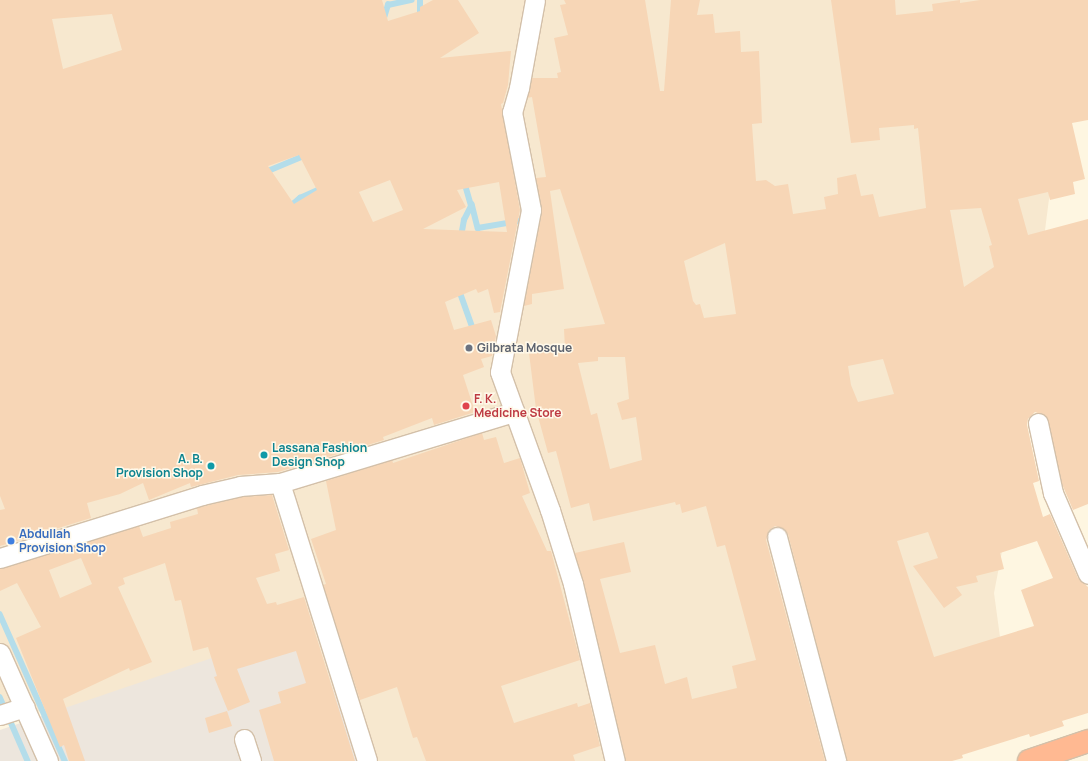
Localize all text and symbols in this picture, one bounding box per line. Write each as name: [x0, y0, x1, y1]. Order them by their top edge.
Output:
place label: Gilbrata Mosque: [477, 341, 572, 355]
marker: Gilbrata Mosque: [464, 343, 474, 353]
place label: F. K. Medicine Store: [474, 392, 561, 420]
marker: F. K. Medicine Store: [461, 401, 471, 411]
place label: Lassana Fashion Design Shop: [272, 441, 367, 469]
marker: Lassana Fashion Design Shop: [259, 450, 269, 460]
place label: A. B. Provision Shop: [116, 452, 203, 480]
marker: A. B. Provision Shop: [206, 461, 216, 471]
place label: Abdullah Provision Shop: [19, 527, 106, 555]
marker: Abdullah Provision Shop: [6, 536, 16, 546]

